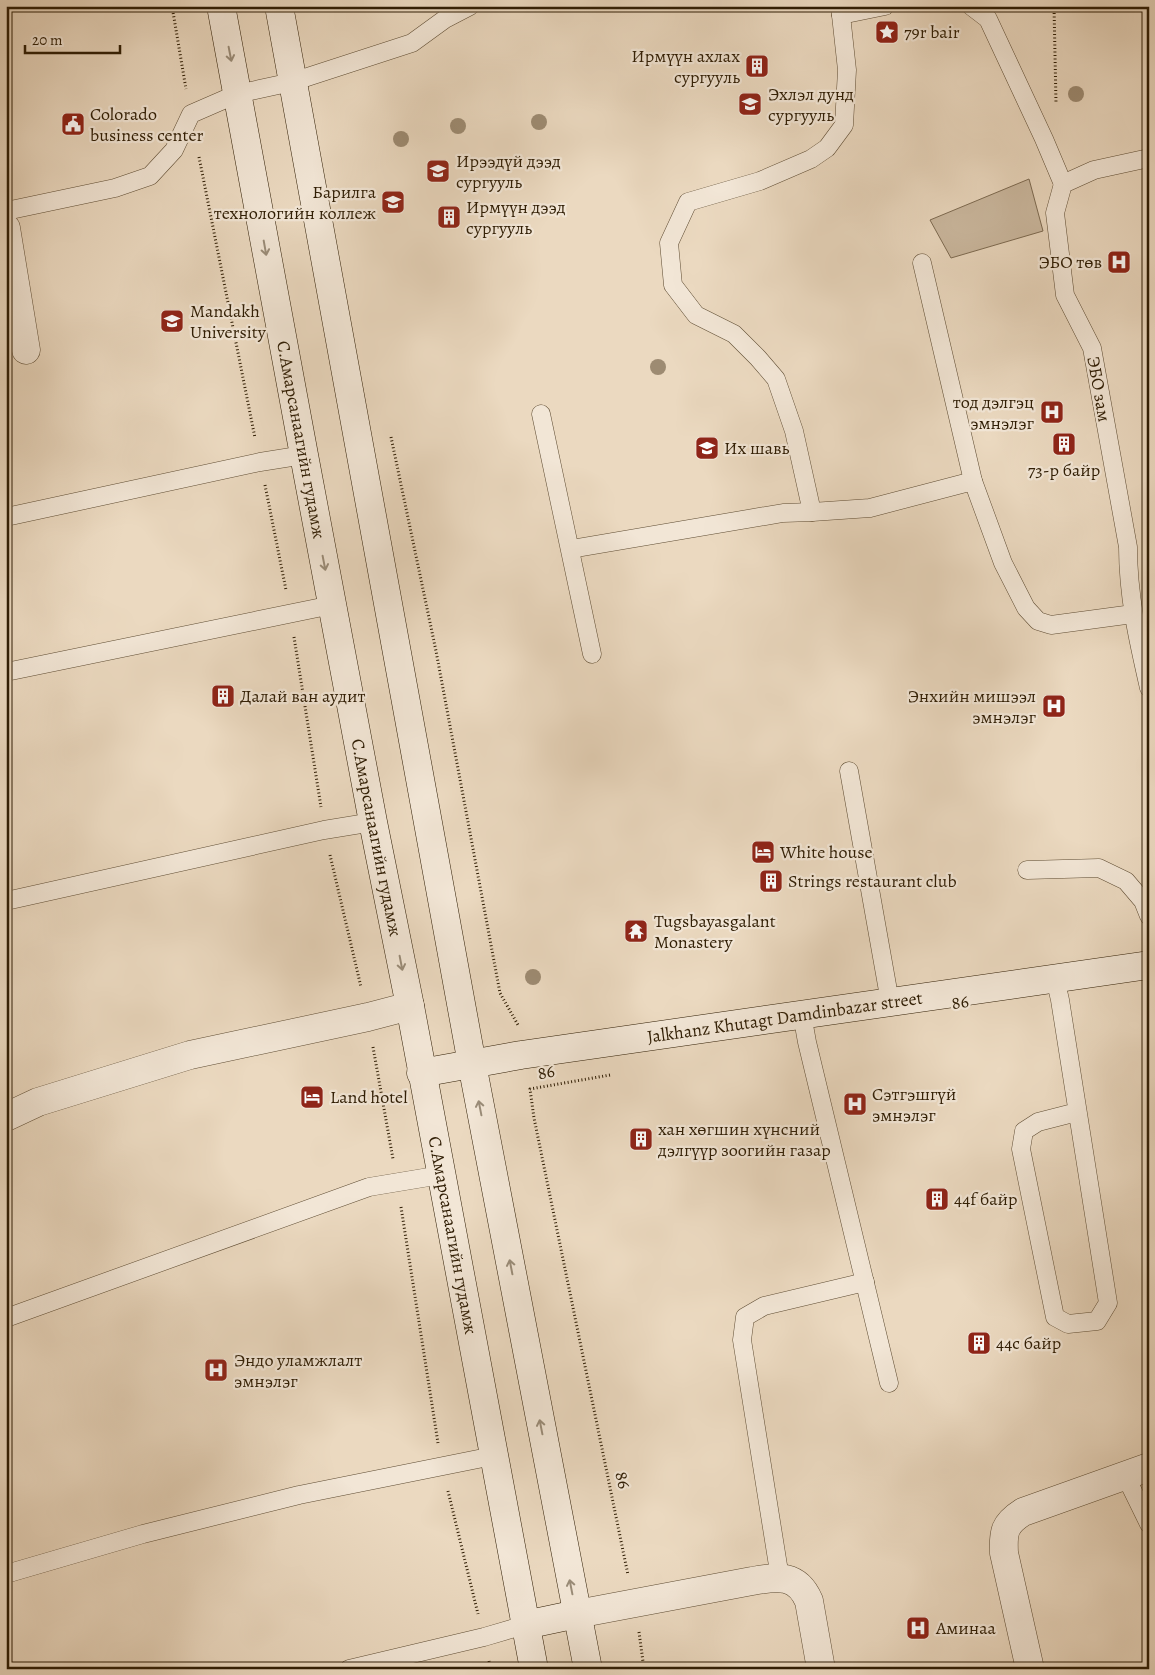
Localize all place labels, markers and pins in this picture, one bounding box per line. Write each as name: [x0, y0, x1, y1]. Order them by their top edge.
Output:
place icon: 79r bair: [874, 19, 900, 45]
place label: 79r bair: [904, 20, 960, 44]
place label: Ирмүүн ахлах сургууль: [631, 44, 740, 89]
building icon: Ирмүүн ахлах сургууль: [744, 53, 770, 79]
place label: Эхлэл дунд сургууль: [768, 82, 854, 127]
school or university icon: Эхлэл дунд сургууль: [737, 91, 763, 117]
place label: Colorado business center: [90, 102, 203, 147]
public building icon: Colorado business center: [60, 111, 86, 137]
place label: Ирээдүй дээд сургууль: [456, 149, 561, 194]
school or university icon: Ирээдүй дээд сургууль: [425, 158, 451, 184]
place label: Барилга технологийн коллеж: [214, 180, 377, 225]
school or university icon: Барилга технологийн коллеж: [380, 189, 406, 215]
place label: Ирмүүн дээд сургууль: [466, 195, 566, 240]
building icon: Ирмүүн дээд сургууль: [436, 204, 462, 230]
hospital icon: ЭБО төв: [1106, 249, 1132, 275]
place label: ЭБО төв: [1038, 250, 1102, 274]
place label: Mandakh University: [190, 299, 267, 344]
school or university icon: Mandakh University: [159, 308, 185, 334]
place label: тод дэлгэц эмнэлэг: [953, 390, 1034, 435]
hospital icon: тод дэлгэц эмнэлэг: [1039, 399, 1065, 425]
building icon: 73-р байр: [1051, 431, 1077, 457]
school or university icon: Их шавь: [694, 435, 720, 461]
place label: Их шавь: [724, 436, 790, 460]
place label: 73-р байр: [1028, 458, 1100, 482]
building icon: Далай ван аудит: [210, 683, 236, 709]
place label: Далай ван аудит: [240, 684, 366, 708]
place label: Энхийн мишээл эмнэлэг: [908, 684, 1036, 729]
hospital icon: Энхийн мишээл эмнэлэг: [1041, 693, 1067, 719]
hotel icon: White house: [750, 839, 776, 865]
place label: White house: [779, 840, 872, 864]
building icon: Strings restaurant club: [758, 868, 784, 894]
place label: Strings restaurant club: [788, 869, 957, 893]
place label: Tugsbayasgalant Monastery: [654, 909, 776, 954]
temple icon: Tugsbayasgalant Monastery: [623, 918, 649, 944]
place label: Сэтгэшгүй эмнэлэг: [872, 1082, 956, 1127]
hotel icon: Land hotel: [299, 1084, 325, 1110]
place label: Land hotel: [330, 1085, 408, 1109]
hospital icon: Сэтгэшгүй эмнэлэг: [842, 1091, 868, 1117]
place label: хан хөгшин хүнсний дэлгүүр зоогийн газар: [657, 1117, 831, 1162]
building icon: хан хөгшин хүнсний дэлгүүр зоогийн газар: [628, 1126, 654, 1152]
building icon: 44f байр: [924, 1186, 950, 1212]
place label: 44f байр: [954, 1187, 1018, 1211]
building icon: 44c байр: [966, 1330, 992, 1356]
place label: 44c байр: [996, 1331, 1061, 1355]
place label: Эндо уламжлалт эмнэлэг: [234, 1348, 362, 1393]
hospital icon: Эндо уламжлалт эмнэлэг: [203, 1357, 229, 1383]
hospital icon: Аминаа: [905, 1615, 931, 1641]
place label: Аминаа: [935, 1616, 997, 1640]

